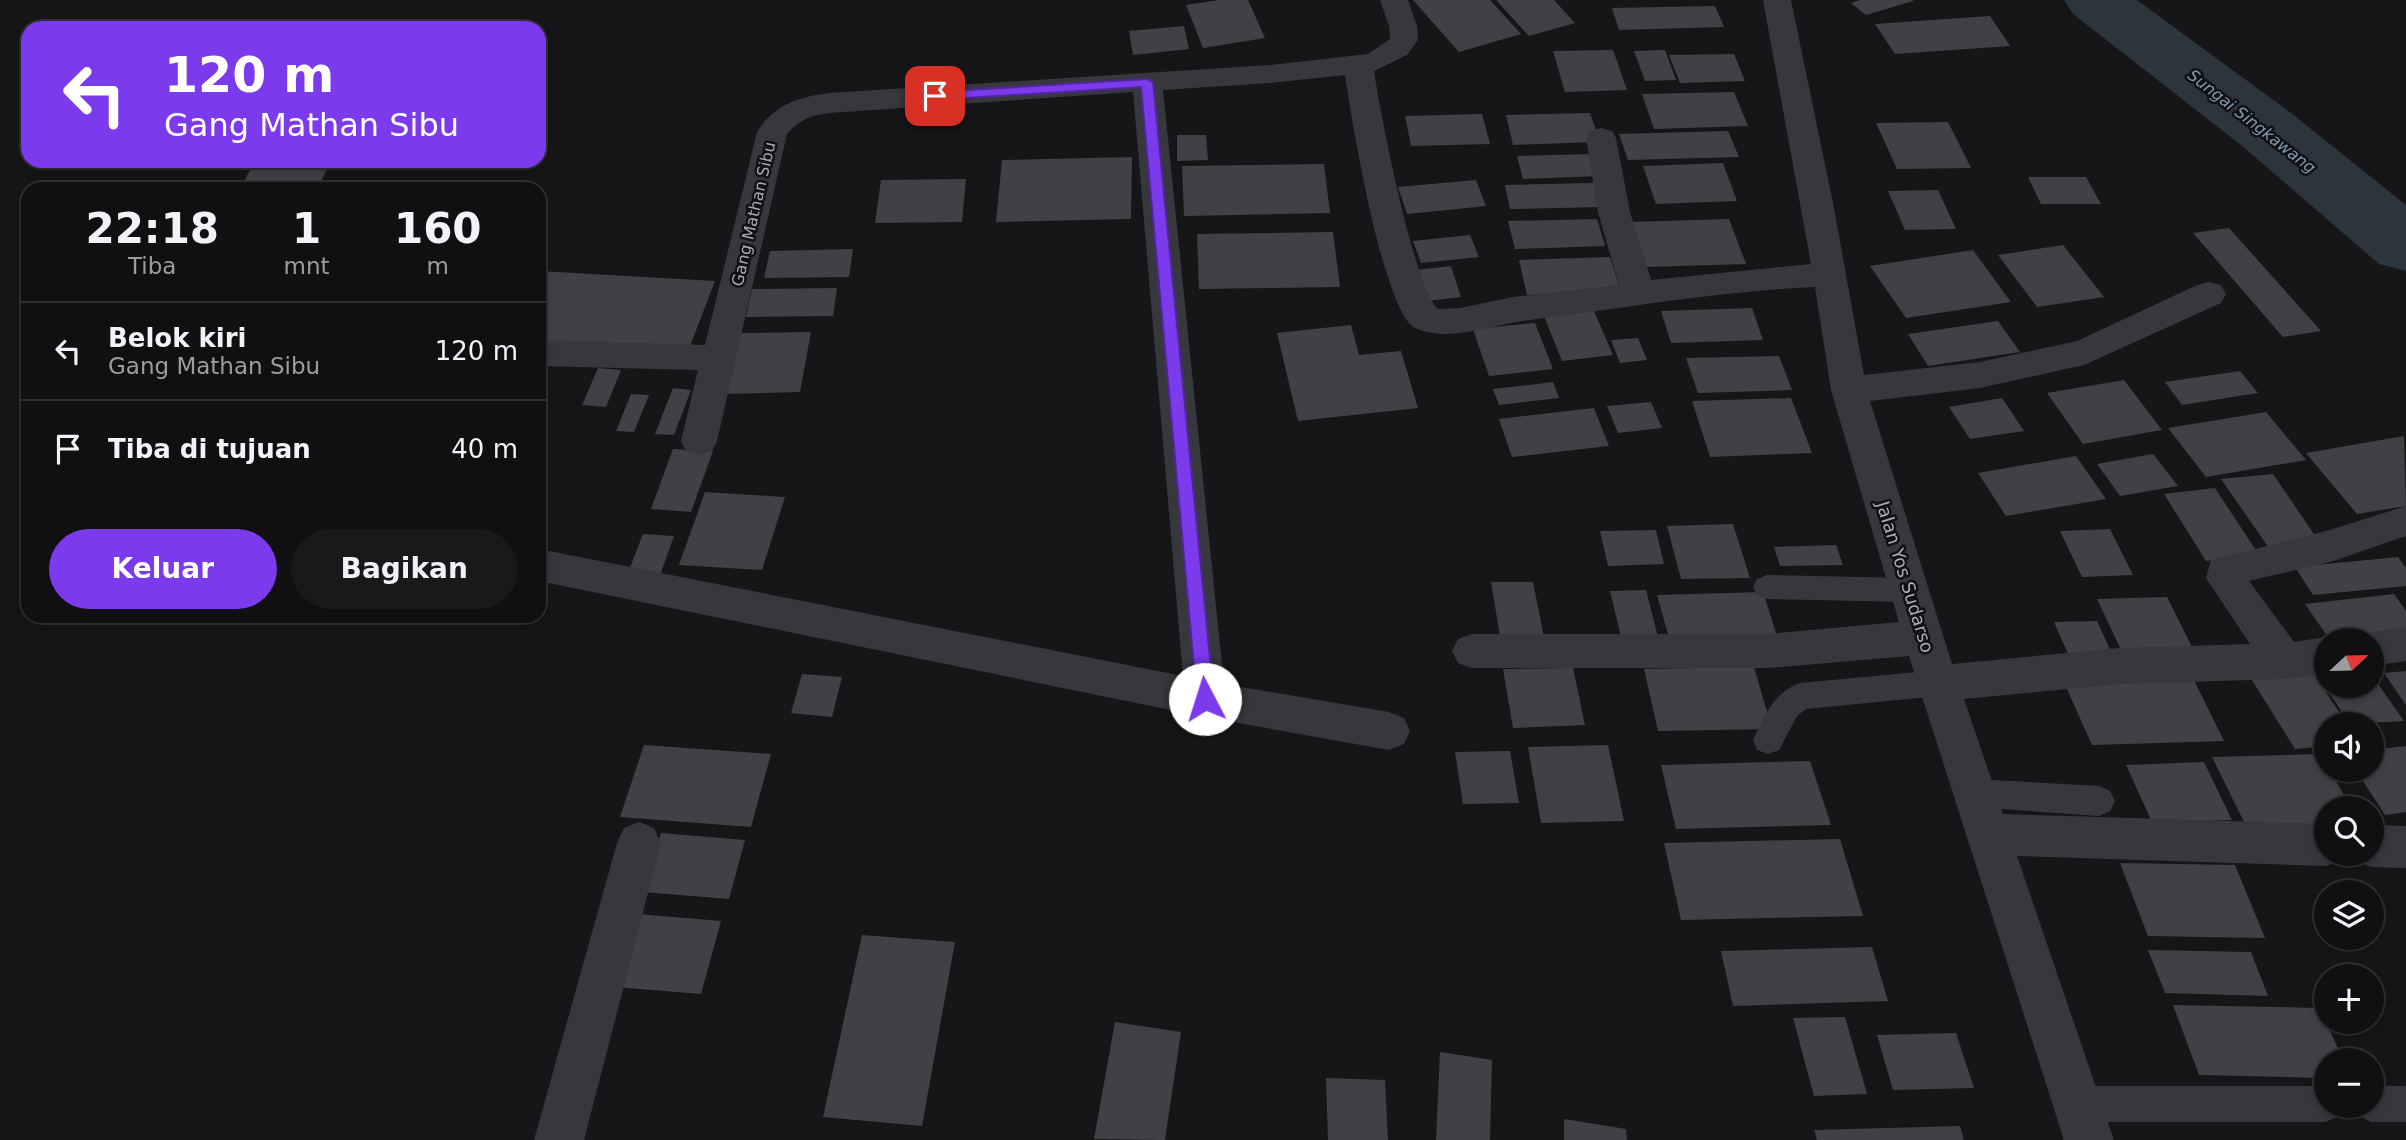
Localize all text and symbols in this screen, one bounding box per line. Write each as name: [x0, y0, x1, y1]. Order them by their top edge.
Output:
text: 120 m: [164, 47, 334, 104]
icon: left: [49, 49, 140, 140]
pin: [905, 66, 965, 126]
water label: Sungai Singkawang: [2184, 66, 2319, 177]
icon: arrive: [916, 77, 954, 115]
text: Gang Mathan Sibu: [164, 106, 459, 144]
street label: Gang Mathan Sibu: [728, 140, 779, 288]
text: 22:18: [85, 204, 219, 253]
text: 1: [292, 204, 321, 253]
text: 160: [394, 204, 482, 253]
text: Tiba: [128, 253, 176, 279]
text: mnt: [284, 253, 330, 279]
text: m: [427, 253, 449, 279]
text: Belok kiri: [108, 323, 247, 353]
icon: left: [49, 332, 87, 370]
text: 120 m: [435, 336, 518, 366]
text: Gang Mathan Sibu: [108, 353, 320, 379]
icon: arrive: [49, 430, 87, 468]
text: Tiba di tujuan: [108, 434, 311, 464]
text: 40 m: [451, 434, 518, 464]
street label: Jalan Yos Sudarso: [1872, 498, 1939, 655]
button: Keluar: [49, 529, 277, 609]
button: Bagikan: [291, 529, 518, 609]
north arrow: [2314, 628, 2384, 698]
map controls: [2314, 628, 2384, 1118]
position arrow: [1168, 662, 1242, 736]
button: sound: [2314, 712, 2384, 782]
button: search: [2314, 796, 2384, 866]
button: layers: [2314, 880, 2384, 950]
button: +: [2314, 964, 2384, 1034]
button: −: [2314, 1048, 2384, 1118]

